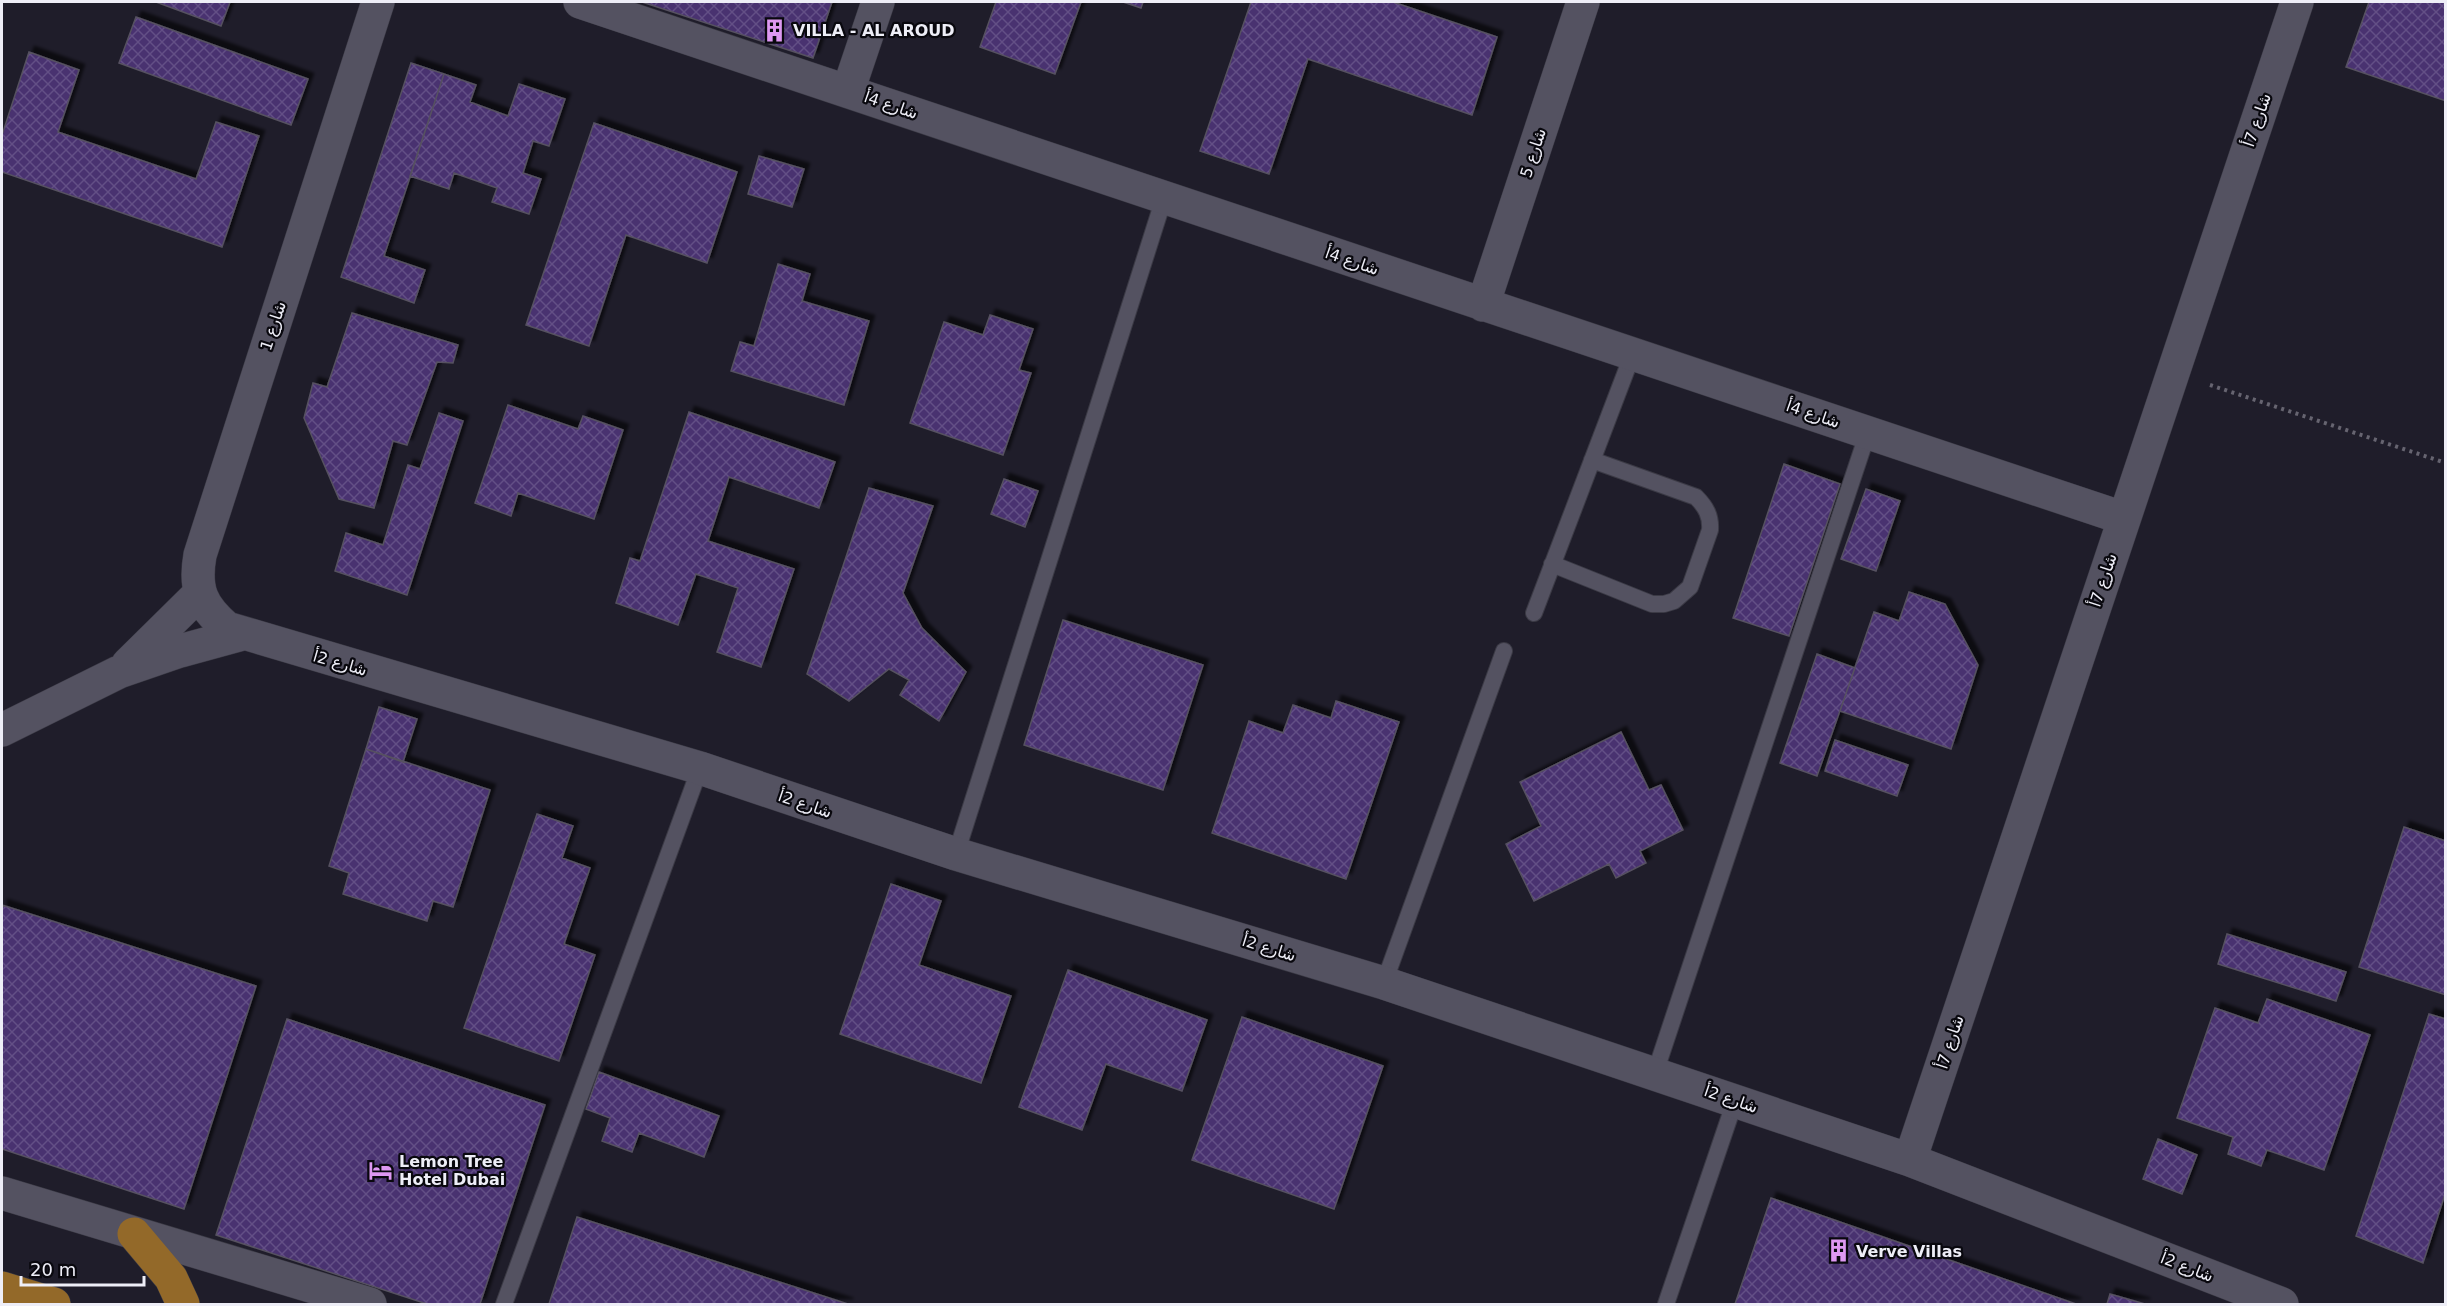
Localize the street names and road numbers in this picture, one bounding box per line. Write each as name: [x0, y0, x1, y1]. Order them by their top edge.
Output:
street label: شارع 4أ: [861, 86, 921, 124]
street label: شارع 7أ: [2238, 90, 2276, 150]
street label: شارع 5: [1516, 126, 1551, 180]
street label: شارع 4أ: [1322, 242, 1382, 280]
street label: شارع 1: [256, 299, 291, 353]
street label: شارع 4أ: [1783, 395, 1843, 433]
street label: شارع 7أ: [2084, 550, 2122, 610]
street label: شارع 2أ: [311, 645, 369, 681]
street label: شارع 2أ: [775, 785, 835, 823]
street label: شارع 2أ: [1239, 930, 1299, 966]
street label: شارع 7أ: [1931, 1012, 1969, 1072]
street label: شارع 2أ: [1701, 1080, 1761, 1118]
street label: شارع 2أ: [2157, 1247, 2217, 1287]

